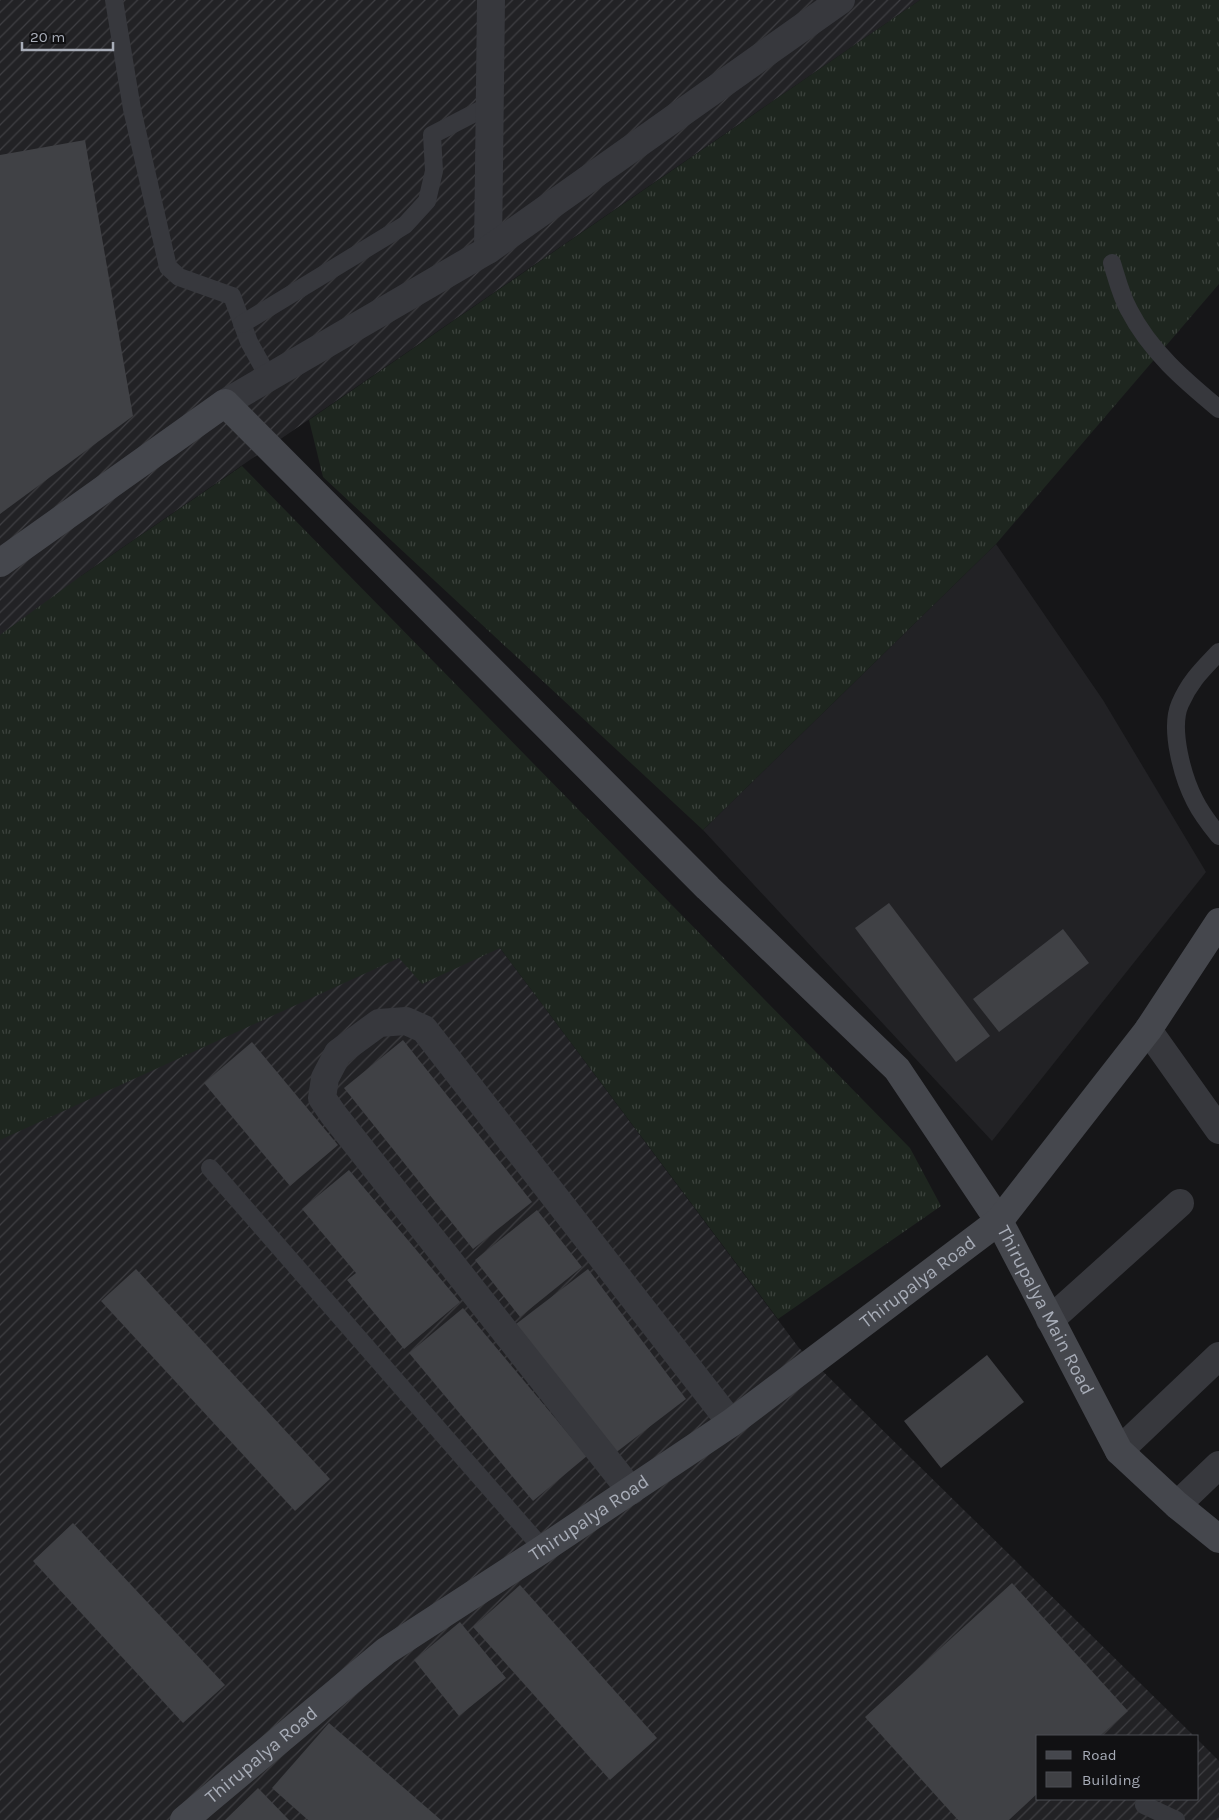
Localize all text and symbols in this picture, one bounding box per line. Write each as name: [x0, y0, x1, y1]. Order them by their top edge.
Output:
scale bar: [22, 20, 114, 52]
text: 20 m: [30, 28, 65, 46]
street label: Thirupalya Main Road: [992, 1222, 1099, 1399]
street label: Thirupalya Road: [856, 1231, 980, 1333]
street label: Thirupalya Road: [525, 1470, 653, 1566]
street label: Thirupalya Road: [201, 1702, 322, 1808]
legend: [1036, 1735, 1199, 1800]
text: Road: [1082, 1746, 1117, 1764]
text: Building: [1082, 1771, 1140, 1789]

